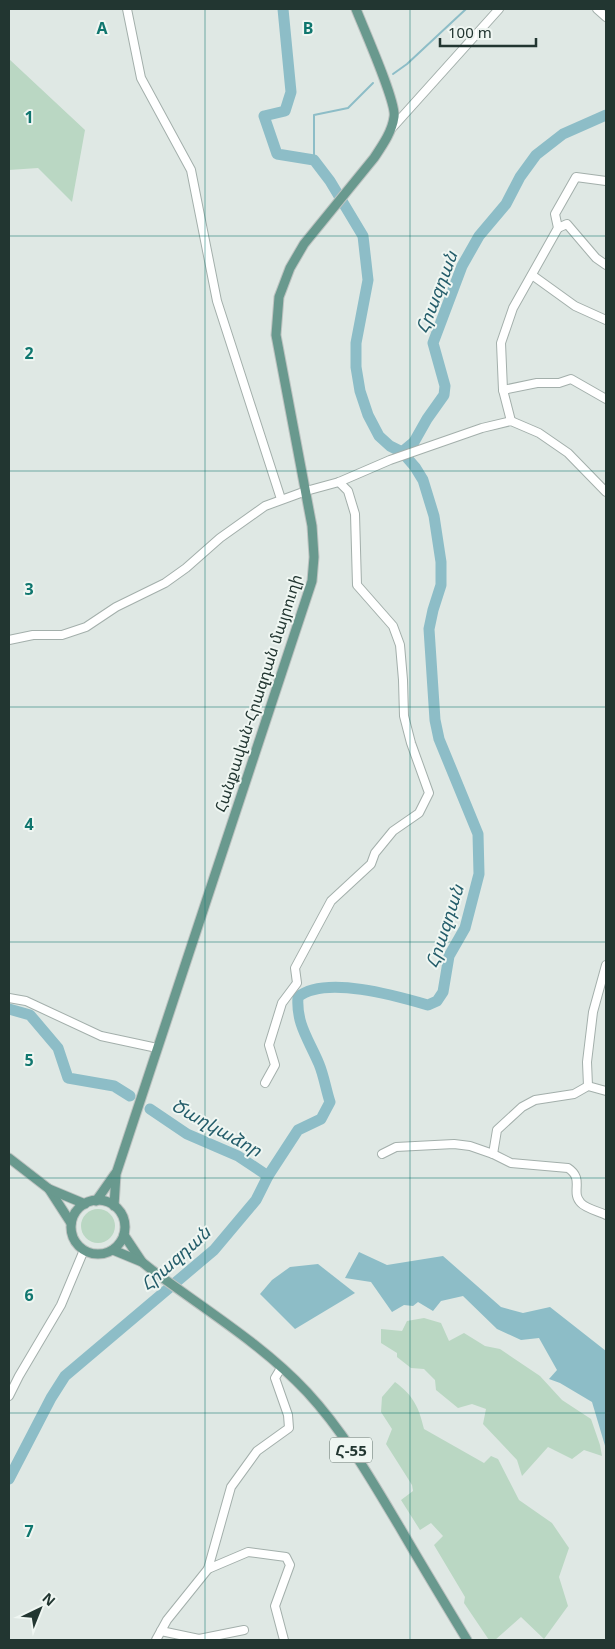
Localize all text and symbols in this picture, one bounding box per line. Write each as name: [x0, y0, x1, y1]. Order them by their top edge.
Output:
scale bar: [440, 15, 536, 47]
text: A: [96, 17, 108, 39]
text: B: [303, 17, 313, 39]
text: 100 m: [448, 22, 492, 42]
text: 1: [24, 106, 34, 128]
water label: Հրազդան: [409, 246, 463, 337]
text: 2: [24, 342, 34, 364]
street label: Հանքավան-Հրազդան մայրուղի: [209, 571, 307, 815]
text: 3: [24, 578, 34, 600]
text: 4: [24, 813, 34, 835]
water label: Հրազդան: [419, 880, 469, 971]
text: 5: [24, 1049, 34, 1071]
water label: Ծաղկաձոր: [168, 1092, 267, 1162]
water label: Հրազդան: [135, 1219, 216, 1296]
text: 6: [24, 1284, 34, 1306]
road number: Հ-55: [330, 1438, 372, 1462]
text: 7: [24, 1520, 34, 1542]
north arrow: [15, 1584, 65, 1634]
text: N: [39, 1588, 60, 1610]

